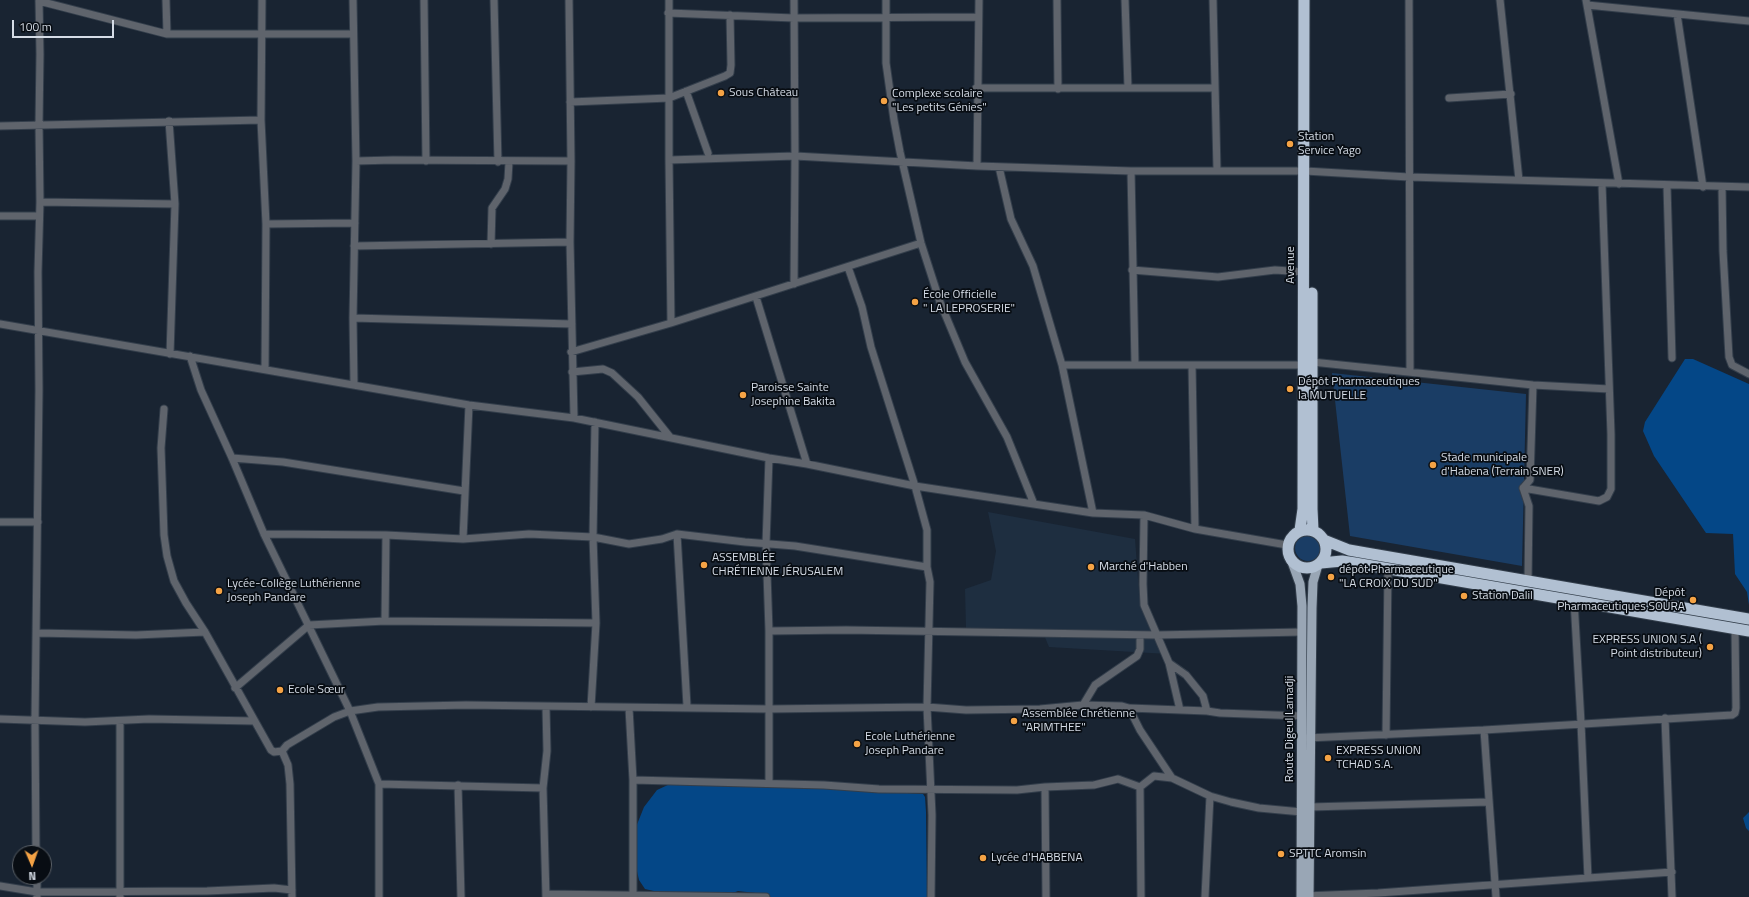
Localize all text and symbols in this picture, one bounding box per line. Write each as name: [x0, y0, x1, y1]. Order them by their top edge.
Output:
scale bar: [14, 12, 116, 38]
text: 100 m: [19, 17, 52, 36]
place label: Sous Château: [729, 86, 798, 100]
place label: Complexe scolaire "Les petits Génies": [892, 87, 987, 115]
marker: Sous Château: [716, 88, 726, 98]
marker: Complexe scolaire "Les petits Génies": [879, 96, 889, 106]
place label: Station Service Yago: [1298, 130, 1361, 158]
marker: Station Service Yago: [1285, 139, 1295, 149]
street label: Avenue: [1284, 246, 1298, 284]
place label: École Officielle " LA LEPROSERIE": [923, 288, 1015, 316]
marker: École Officielle " LA LEPROSERIE": [910, 297, 920, 307]
place label: Dépôt Pharmaceutiques la MUTUELLE: [1298, 375, 1420, 403]
place label: Paroisse Sainte Josephine Bakita: [751, 381, 835, 409]
marker: Dépôt Pharmaceutiques la MUTUELLE: [1285, 384, 1295, 394]
marker: Paroisse Sainte Josephine Bakita: [738, 390, 748, 400]
place label: Stade municipale d'Habena (Terrain SNER): [1441, 451, 1564, 479]
marker: Stade municipale d'Habena (Terrain SNER): [1428, 460, 1438, 470]
place label: ASSEMBLÉE CHRÉTIENNE JÉRUSALEM: [712, 551, 843, 579]
marker: ASSEMBLÉE CHRÉTIENNE JÉRUSALEM: [699, 560, 709, 570]
place label: Marché d'Habben: [1099, 560, 1188, 574]
marker: Marché d'Habben: [1086, 562, 1096, 572]
place label: dépôt Pharmaceutique "LA CROIX DU SUD": [1339, 563, 1454, 591]
marker: dépôt Pharmaceutique "LA CROIX DU SUD": [1326, 572, 1336, 582]
place label: Lycée-Collège Luthérienne Joseph Pandare: [227, 577, 360, 605]
marker: Lycée-Collège Luthérienne Joseph Pandare: [214, 586, 224, 596]
place label: Dépôt Pharmaceutiques SOURA: [1557, 586, 1685, 614]
place label: Station Dalil: [1472, 589, 1533, 603]
marker: Station Dalil: [1459, 591, 1469, 601]
marker: Dépôt Pharmaceutiques SOURA: [1688, 595, 1698, 605]
place label: EXPRESS UNION S.A ( Point distributeur): [1592, 633, 1702, 661]
marker: EXPRESS UNION S.A ( Point distributeur): [1705, 642, 1715, 652]
street label: Route Digeul Lamadji: [1283, 676, 1297, 782]
place label: Ecole Sœur: [288, 683, 345, 697]
marker: Ecole Sœur: [275, 685, 285, 695]
place label: Assemblée Chrétienne "ARIMTHEE": [1022, 707, 1135, 735]
marker: Assemblée Chrétienne "ARIMTHEE": [1009, 716, 1019, 726]
place label: Ecole Luthérienne Joseph Pandare: [865, 730, 955, 758]
marker: Ecole Luthérienne Joseph Pandare: [852, 739, 862, 749]
place label: EXPRESS UNION TCHAD S.A.: [1336, 744, 1421, 772]
marker: EXPRESS UNION TCHAD S.A.: [1323, 753, 1333, 763]
north arrow: [12, 845, 52, 885]
place label: SPTTC Aromsin: [1289, 847, 1366, 861]
marker: SPTTC Aromsin: [1276, 849, 1286, 859]
place label: Lycée d'HABBENA: [991, 851, 1083, 865]
marker: Lycée d'HABBENA: [978, 853, 988, 863]
text: N: [28, 868, 36, 884]

